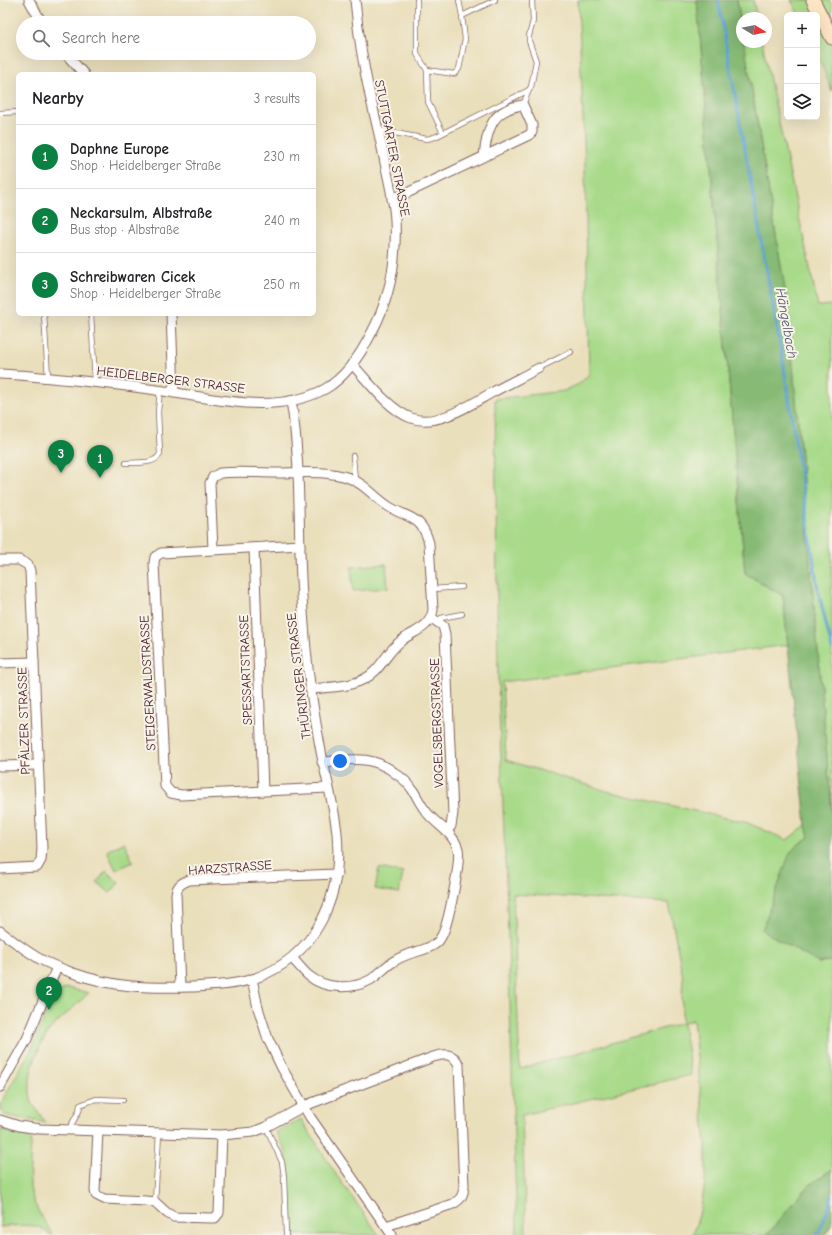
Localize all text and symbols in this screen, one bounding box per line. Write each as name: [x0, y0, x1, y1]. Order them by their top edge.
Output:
north arrow: [736, 12, 772, 48]
map controls: [784, 12, 820, 120]
button: +: [784, 12, 820, 48]
search box: [16, 16, 316, 60]
icon: search: [30, 27, 52, 49]
text: Search here: [62, 29, 140, 47]
button: −: [784, 48, 820, 84]
street label: STUTTGARTER STRASSE: [372, 79, 413, 218]
button: layers: [784, 84, 820, 120]
text: Nearby: [32, 89, 83, 108]
text: 3 results: [254, 91, 300, 106]
text: Daphne Europe: [70, 140, 169, 158]
text: 1: [42, 149, 48, 164]
text: 230 m: [264, 149, 300, 164]
text: Shop · Heidelberger Straße: [70, 158, 221, 173]
text: Neckarsulm, Albstraße: [70, 204, 212, 222]
text: 2: [42, 213, 48, 228]
text: 240 m: [264, 213, 300, 228]
text: Bus stop · Albstraße: [70, 222, 179, 237]
text: Schreibwaren Cicek: [70, 268, 195, 286]
text: 3: [42, 277, 48, 292]
text: 250 m: [263, 277, 300, 292]
text: Shop · Heidelberger Straße: [70, 286, 221, 301]
water label: Hängelbach: [772, 286, 801, 360]
street label: HEIDELBERGER STRASSE: [96, 363, 246, 396]
pin: 3: [48, 440, 74, 473]
pin: 1: [87, 445, 113, 478]
street label: THÜRINGER STRASSE: [282, 612, 314, 740]
street label: STEIGERWALDSTRASSE: [136, 615, 159, 751]
street label: SPESSARTSTRASSE: [236, 615, 255, 725]
street label: VOGELSBERGSTRASSE: [427, 658, 446, 788]
street label: PFÄLZER STRASSE: [13, 667, 33, 775]
your location: [330, 751, 350, 771]
street label: HARZSTRASSE: [188, 857, 272, 878]
pin: 2: [36, 977, 62, 1010]

